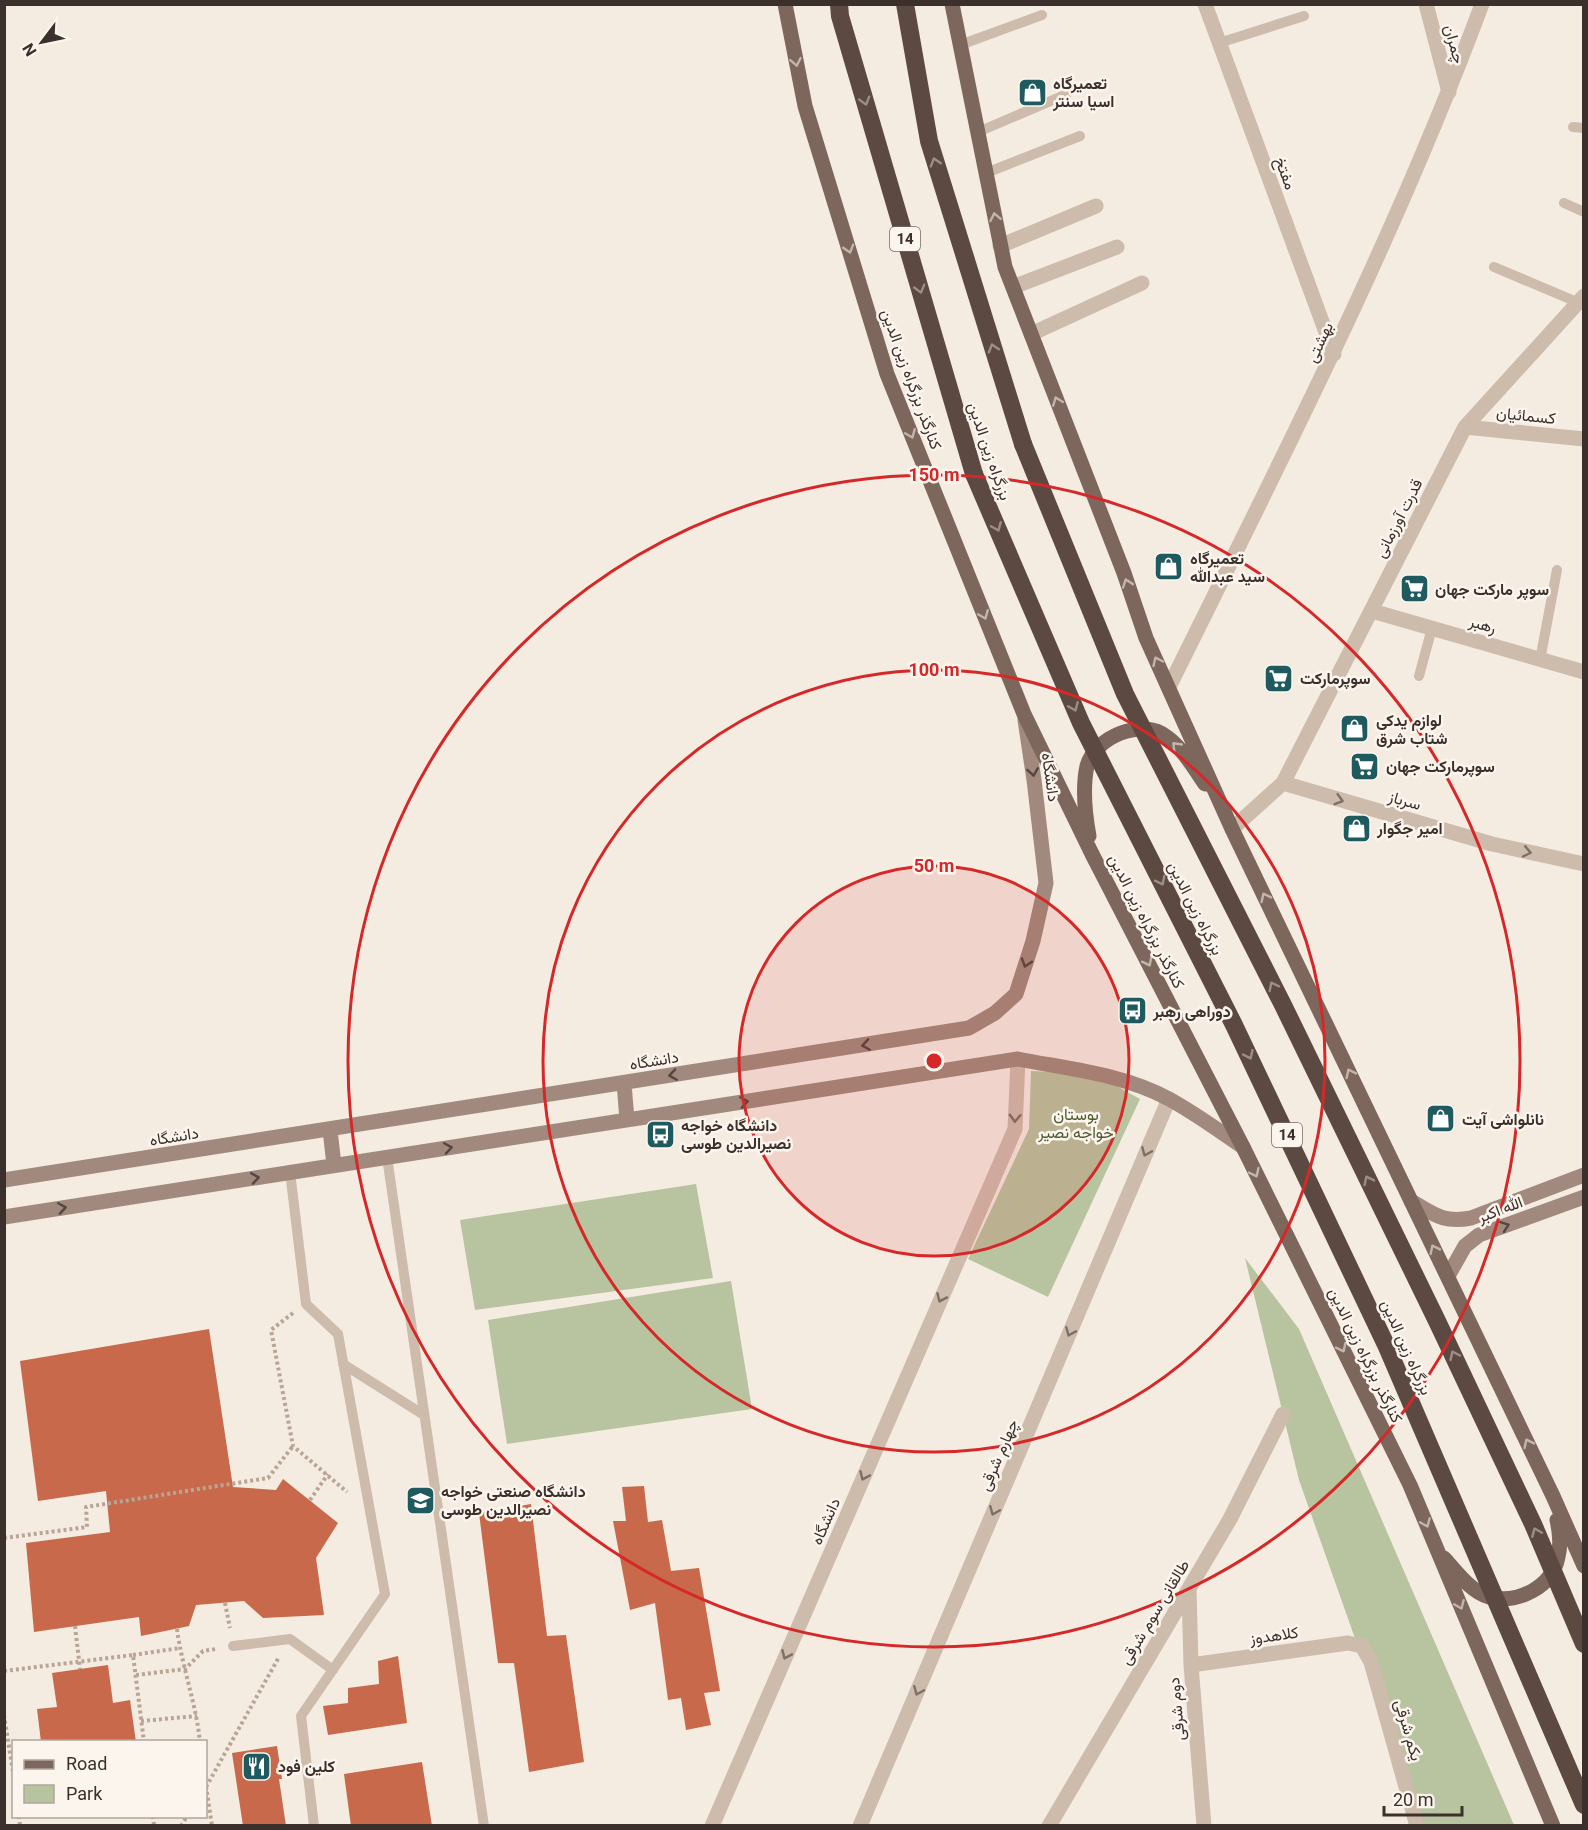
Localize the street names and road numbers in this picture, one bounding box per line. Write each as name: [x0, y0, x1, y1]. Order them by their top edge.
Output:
street label: چمران: [1438, 23, 1469, 66]
street label: مفتخ: [1269, 154, 1300, 193]
road number: 14: [890, 227, 920, 251]
street label: کنارگذر بزرگراه زین الدین: [876, 306, 946, 452]
street label: بهشتی: [1302, 319, 1338, 366]
street label: بزرگراه زین الدین: [963, 400, 1015, 503]
street label: کسمائیان: [1495, 403, 1557, 428]
street label: قدرت آورزمانی: [1370, 476, 1427, 561]
street label: رهبر: [1466, 611, 1498, 638]
street label: دانشگاه: [1038, 751, 1063, 803]
street label: سرباز: [1385, 787, 1423, 815]
street label: کنارگذر بزرگراه زین الدین: [1104, 851, 1189, 992]
street label: بزرگراه زین الدین: [1163, 858, 1227, 959]
street label: دانشگاه: [628, 1047, 680, 1074]
street label: دانشگاه: [148, 1123, 200, 1150]
road number: 14: [1272, 1123, 1302, 1147]
street label: الله اکبر: [1474, 1192, 1526, 1228]
street label: کنارگذر بزرگراه زین الدین: [1324, 1284, 1407, 1426]
street label: بزرگراه زین الدین: [1376, 1297, 1436, 1398]
street label: چهارم شرقی: [975, 1416, 1024, 1495]
street label: دانشگاه: [807, 1495, 844, 1548]
street label: طالقانی سوم شرقی: [1116, 1556, 1194, 1669]
street label: کلاهدوز: [1248, 1623, 1300, 1649]
street label: دوم شرقی: [1164, 1676, 1190, 1741]
street label: یکم شرقی: [1390, 1697, 1426, 1763]

